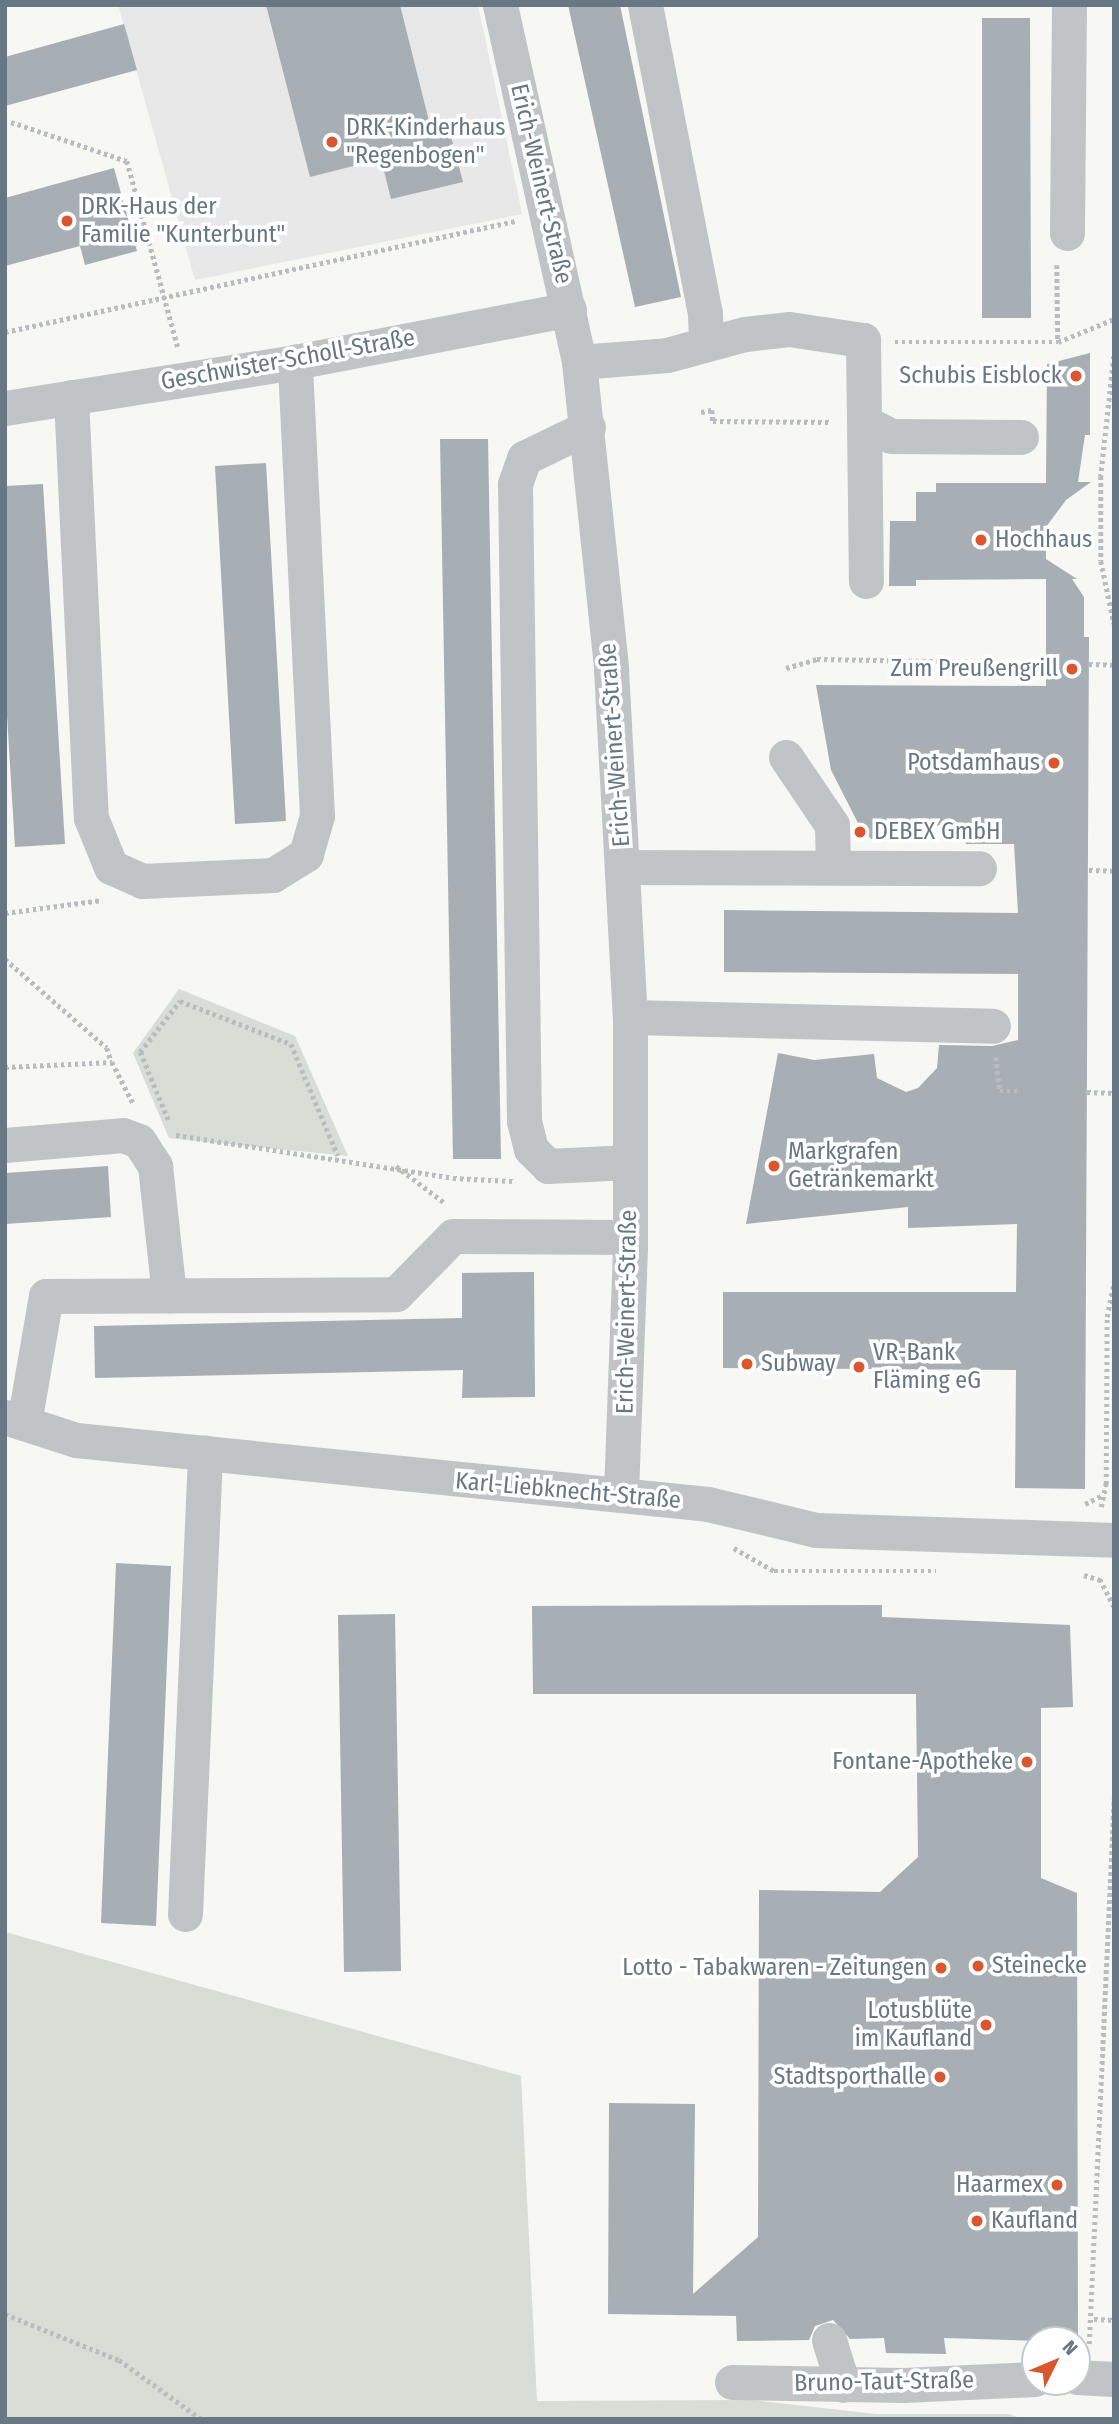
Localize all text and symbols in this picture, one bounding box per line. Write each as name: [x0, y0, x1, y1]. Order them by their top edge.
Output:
street label: Erich-Weinert-Straße: [504, 81, 578, 287]
place label: DRK-Kinderhaus "Regenbogen": [346, 114, 505, 170]
marker: DRK-Kinderhaus "Regenbogen": [324, 134, 340, 150]
place label: DRK-Haus der Familie "Kunterbunt": [81, 193, 285, 249]
marker: DRK-Haus der Familie "Kunterbunt": [59, 213, 75, 229]
street label: Geschwister-Scholl-Straße: [159, 323, 417, 397]
place label: Schubis Eisblock: [899, 362, 1062, 390]
marker: Schubis Eisblock: [1068, 368, 1084, 384]
place label: Hochhaus: [995, 526, 1092, 554]
marker: Hochhaus: [973, 532, 989, 548]
street label: Erich-Weinert-Straße: [594, 642, 636, 848]
place label: Zum Preußengrill: [891, 655, 1058, 683]
marker: Zum Preußengrill: [1064, 661, 1080, 677]
place label: Potsdamhaus: [907, 749, 1040, 777]
marker: Potsdamhaus: [1046, 755, 1062, 771]
place label: DEBEX GmbH: [874, 818, 1000, 846]
marker: DEBEX GmbH: [852, 824, 868, 840]
place label: Markgrafen Getränkemarkt: [788, 1138, 934, 1194]
marker: Markgrafen Getränkemarkt: [766, 1158, 782, 1174]
street label: Erich-Weinert-Straße: [611, 1210, 643, 1414]
place label: VR-Bank Fläming eG: [873, 1339, 981, 1395]
place label: Subway: [761, 1350, 836, 1378]
marker: Subway: [739, 1356, 755, 1372]
marker: VR-Bank Fläming eG: [851, 1359, 867, 1375]
street label: Karl-Liebknecht-Straße: [454, 1467, 682, 1515]
place label: Fontane-Apotheke: [832, 1748, 1013, 1776]
marker: Fontane-Apotheke: [1019, 1754, 1035, 1770]
place label: Steinecke: [992, 1952, 1087, 1980]
place label: Lotto - Tabakwaren - Zeitungen: [622, 1954, 927, 1982]
marker: Steinecke: [970, 1958, 986, 1974]
marker: Lotto - Tabakwaren - Zeitungen: [933, 1960, 949, 1976]
place label: Lotusblüte im Kaufland: [855, 1997, 972, 2053]
marker: Lotusblüte im Kaufland: [978, 2017, 994, 2033]
place label: Stadtsporthalle: [774, 2063, 926, 2091]
marker: Stadtsporthalle: [932, 2069, 948, 2085]
place label: Haarmex: [956, 2171, 1043, 2199]
marker: Haarmex: [1049, 2177, 1065, 2193]
place label: Kaufland: [991, 2207, 1078, 2235]
marker: Kaufland: [969, 2213, 985, 2229]
north arrow: [1021, 2326, 1091, 2396]
text: N: [1058, 2336, 1083, 2360]
street label: Bruno-Taut-Straße: [794, 2366, 974, 2398]

